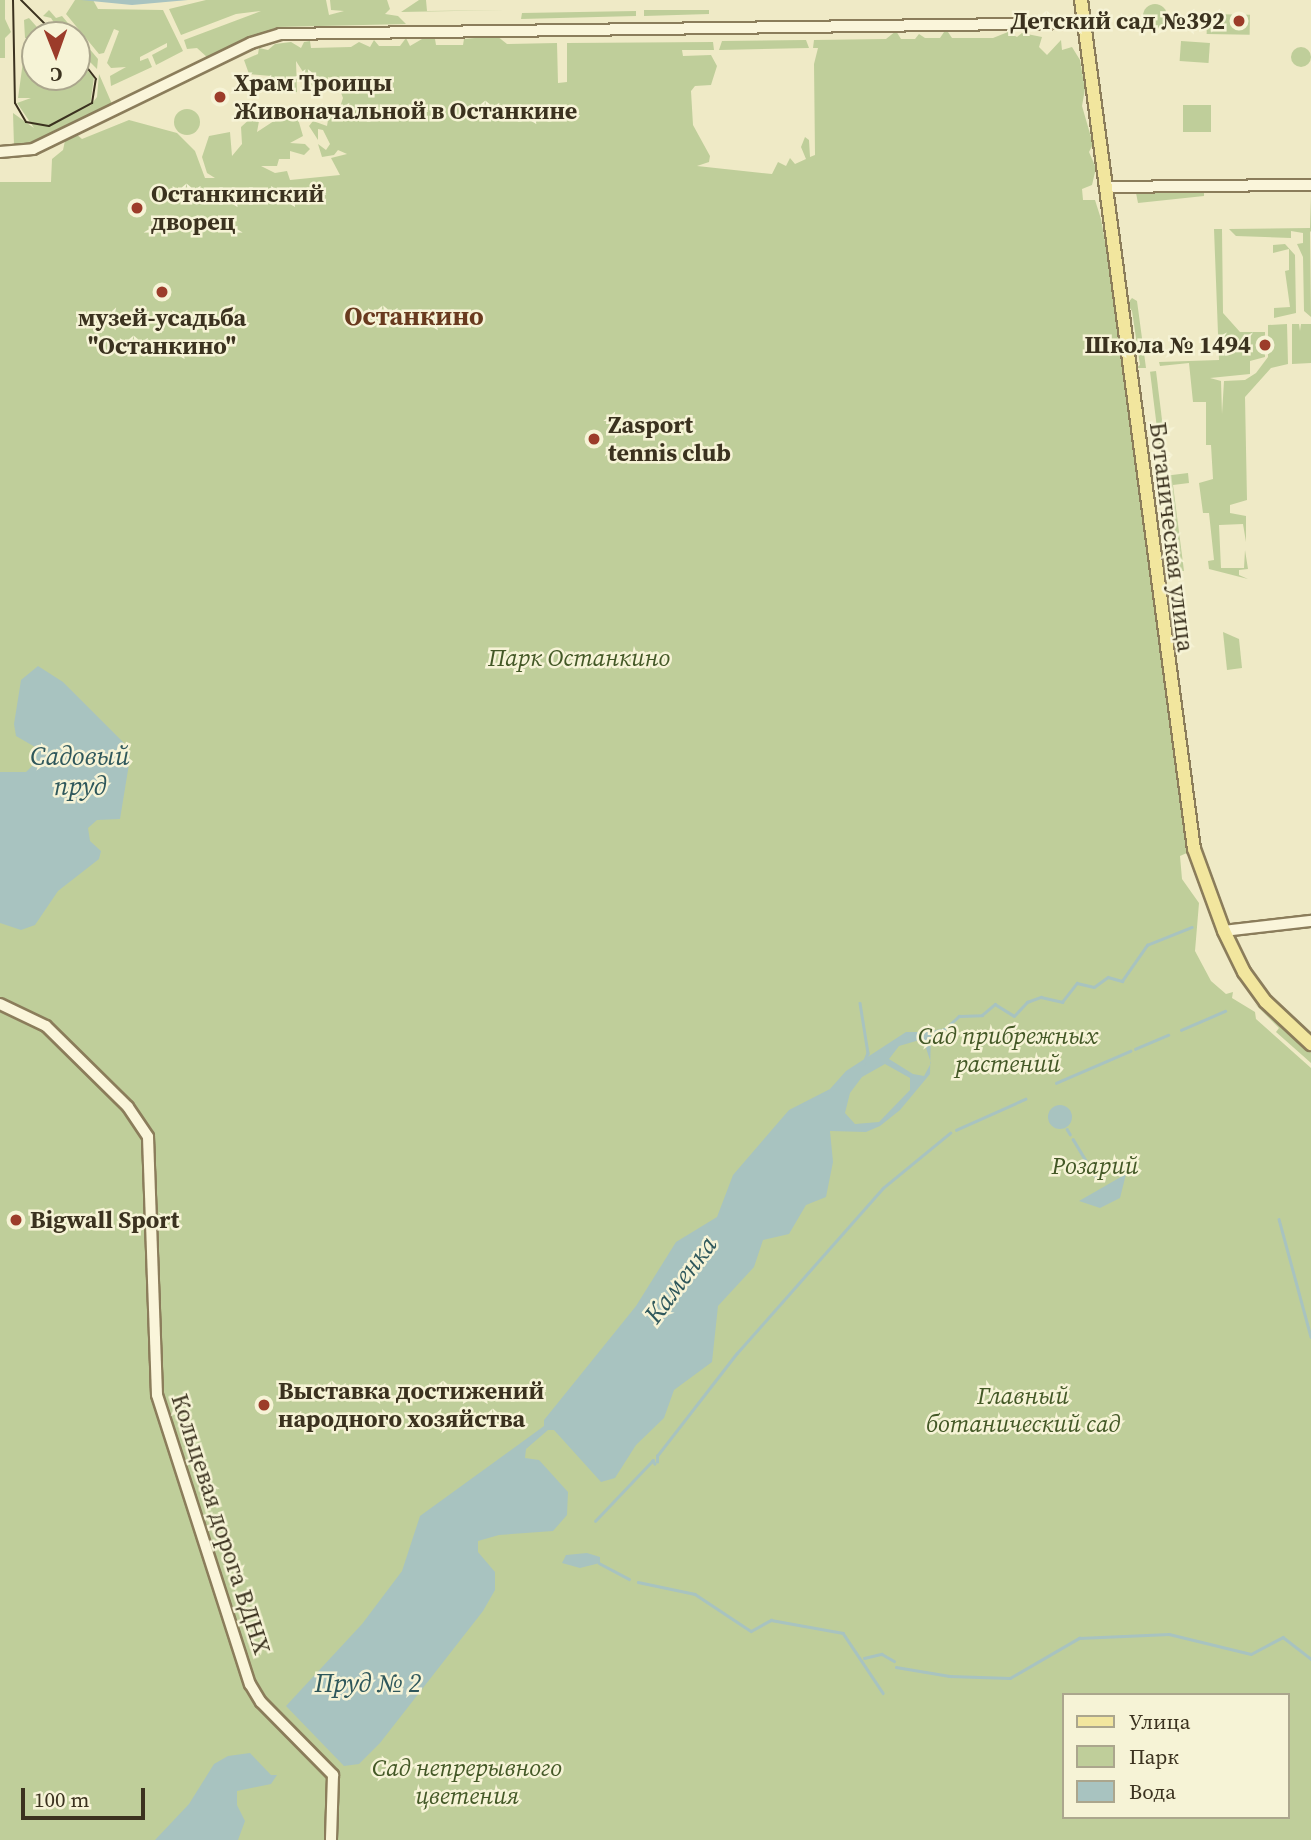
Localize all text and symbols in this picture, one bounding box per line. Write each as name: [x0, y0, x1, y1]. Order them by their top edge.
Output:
place label: Детский сад №392: [1010, 7, 1225, 35]
marker: Детский сад №392: [1231, 13, 1247, 29]
north arrow: [21, 21, 91, 91]
text: С: [50, 62, 62, 88]
place label: Храм Троицы Живоначальной в Останкине: [234, 69, 577, 125]
marker: Храм Троицы Живоначальной в Останкине: [212, 89, 228, 105]
place label: Останкинский дворец: [151, 180, 324, 236]
marker: Останкинский дворец: [129, 200, 145, 216]
marker: музей-усадьба "Останкино": [154, 284, 170, 300]
district label: Останкино: [344, 301, 484, 333]
place label: музей-усадьба "Останкино": [78, 304, 246, 360]
place label: Школа № 1494: [1085, 331, 1251, 359]
marker: Школа № 1494: [1257, 337, 1273, 353]
place label: Zasport tennis club: [608, 411, 731, 467]
street label: Ботаническая улица: [1144, 420, 1200, 654]
marker: Zasport tennis club: [586, 431, 602, 447]
park label: Парк Останкино: [488, 644, 670, 672]
water label: Садовый пруд: [30, 741, 130, 802]
park label: Сад прибрежных растений: [918, 1022, 1098, 1078]
park label: Розарий: [1051, 1152, 1139, 1180]
place label: Bigwall Sport: [30, 1206, 179, 1234]
marker: Bigwall Sport: [8, 1212, 24, 1228]
water label: Каменка: [638, 1230, 724, 1330]
place label: Выставка достижений народного хозяйства: [278, 1377, 544, 1433]
park label: Главный ботанический сад: [926, 1382, 1120, 1438]
street label: Кольцевая дорога ВДНХ: [165, 1390, 277, 1658]
marker: Выставка достижений народного хозяйства: [256, 1397, 272, 1413]
water label: Пруд № 2: [315, 1668, 421, 1700]
legend: [1062, 1693, 1290, 1819]
text: Улица: [1129, 1707, 1190, 1736]
text: Парк: [1129, 1742, 1179, 1771]
park label: Сад непрерывного цветения: [372, 1754, 562, 1810]
scale bar: [24, 1773, 149, 1817]
text: Вода: [1129, 1777, 1176, 1806]
text: 100 m: [34, 1785, 89, 1814]

